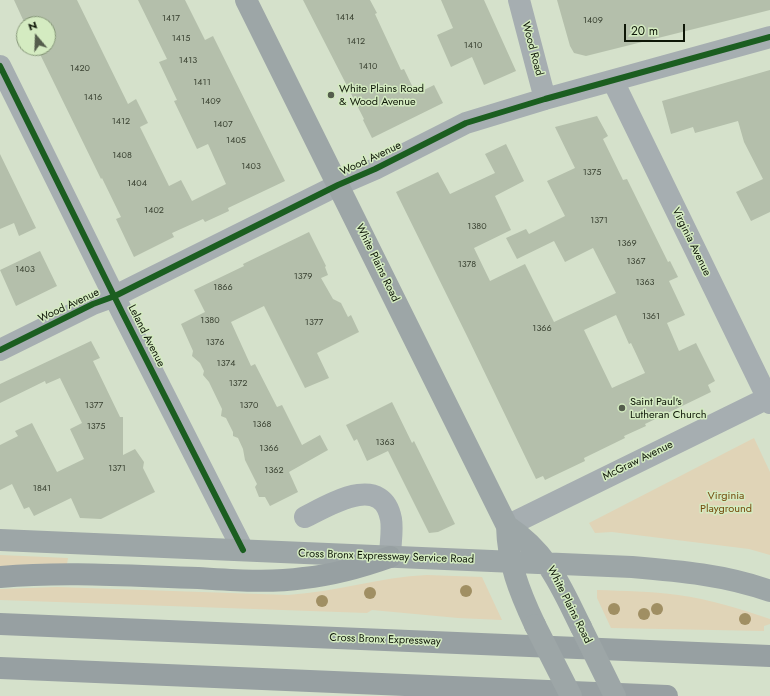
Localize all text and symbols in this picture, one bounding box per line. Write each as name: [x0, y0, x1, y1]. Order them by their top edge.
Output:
house number: 1414: [336, 13, 354, 23]
house number: 1417: [162, 14, 180, 24]
north arrow: [16, 16, 56, 56]
house number: 1409: [583, 16, 603, 26]
scale bar: [626, 16, 687, 42]
text: N: [26, 17, 39, 35]
street label: Wood Road: [518, 21, 546, 77]
text: 20 m: [631, 22, 658, 40]
house number: 1415: [172, 34, 190, 44]
house number: 1412: [347, 37, 365, 47]
house number: 1410: [464, 41, 482, 51]
house number: 1413: [179, 56, 197, 66]
house number: 1410: [359, 62, 377, 72]
house number: 1420: [70, 64, 90, 74]
house number: 1411: [193, 78, 211, 88]
place label: White Plains Road & Wood Avenue: [339, 82, 424, 108]
marker: White Plains Road & Wood Avenue: [326, 90, 336, 100]
house number: 1416: [84, 93, 102, 103]
house number: 1409: [201, 97, 221, 107]
house number: 1412: [112, 117, 130, 127]
house number: 1407: [213, 120, 233, 130]
house number: 1405: [226, 136, 246, 146]
street label: Wood Avenue: [338, 139, 404, 179]
house number: 1408: [112, 151, 132, 161]
house number: 1403: [241, 162, 261, 172]
house number: 1375: [583, 168, 601, 178]
house number: 1404: [127, 179, 147, 189]
house number: 1402: [144, 206, 164, 216]
street label: Virginia Avenue: [669, 206, 713, 278]
house number: 1371: [590, 216, 608, 226]
street label: White Plains Road: [352, 222, 402, 304]
house number: 1380: [467, 222, 487, 232]
house number: 1369: [617, 239, 637, 249]
house number: 1367: [627, 257, 645, 267]
house number: 1378: [458, 260, 476, 270]
house number: 1403: [15, 265, 35, 275]
house number: 1379: [294, 272, 312, 282]
house number: 1363: [635, 278, 655, 288]
house number: 1866: [213, 283, 233, 293]
street label: Wood Avenue: [36, 286, 102, 326]
street label: Leland Avenue: [125, 303, 167, 369]
house number: 1361: [642, 312, 660, 322]
house number: 1380: [200, 316, 220, 326]
house number: 1377: [305, 318, 323, 328]
house number: 1366: [532, 324, 552, 334]
house number: 1376: [206, 338, 224, 348]
house number: 1374: [217, 359, 235, 369]
house number: 1372: [229, 379, 247, 389]
place label: Saint Paul's Lutheran Church: [630, 395, 706, 421]
house number: 1377: [85, 401, 103, 411]
house number: 1370: [240, 401, 258, 411]
marker: Saint Paul's Lutheran Church: [617, 403, 627, 413]
house number: 1368: [252, 420, 272, 430]
house number: 1375: [87, 422, 105, 432]
house number: 1363: [375, 438, 395, 448]
street label: McGraw Avenue: [601, 438, 675, 484]
house number: 1366: [259, 444, 279, 454]
house number: 1371: [108, 464, 126, 474]
house number: 1362: [264, 466, 284, 476]
house number: 1841: [33, 484, 51, 494]
park label: Virginia Playground: [700, 489, 752, 515]
street label: Cross Bronx Expressway Service Road: [298, 547, 474, 567]
street label: White Plains Road: [544, 564, 594, 646]
street label: Cross Bronx Expressway: [329, 631, 441, 649]

